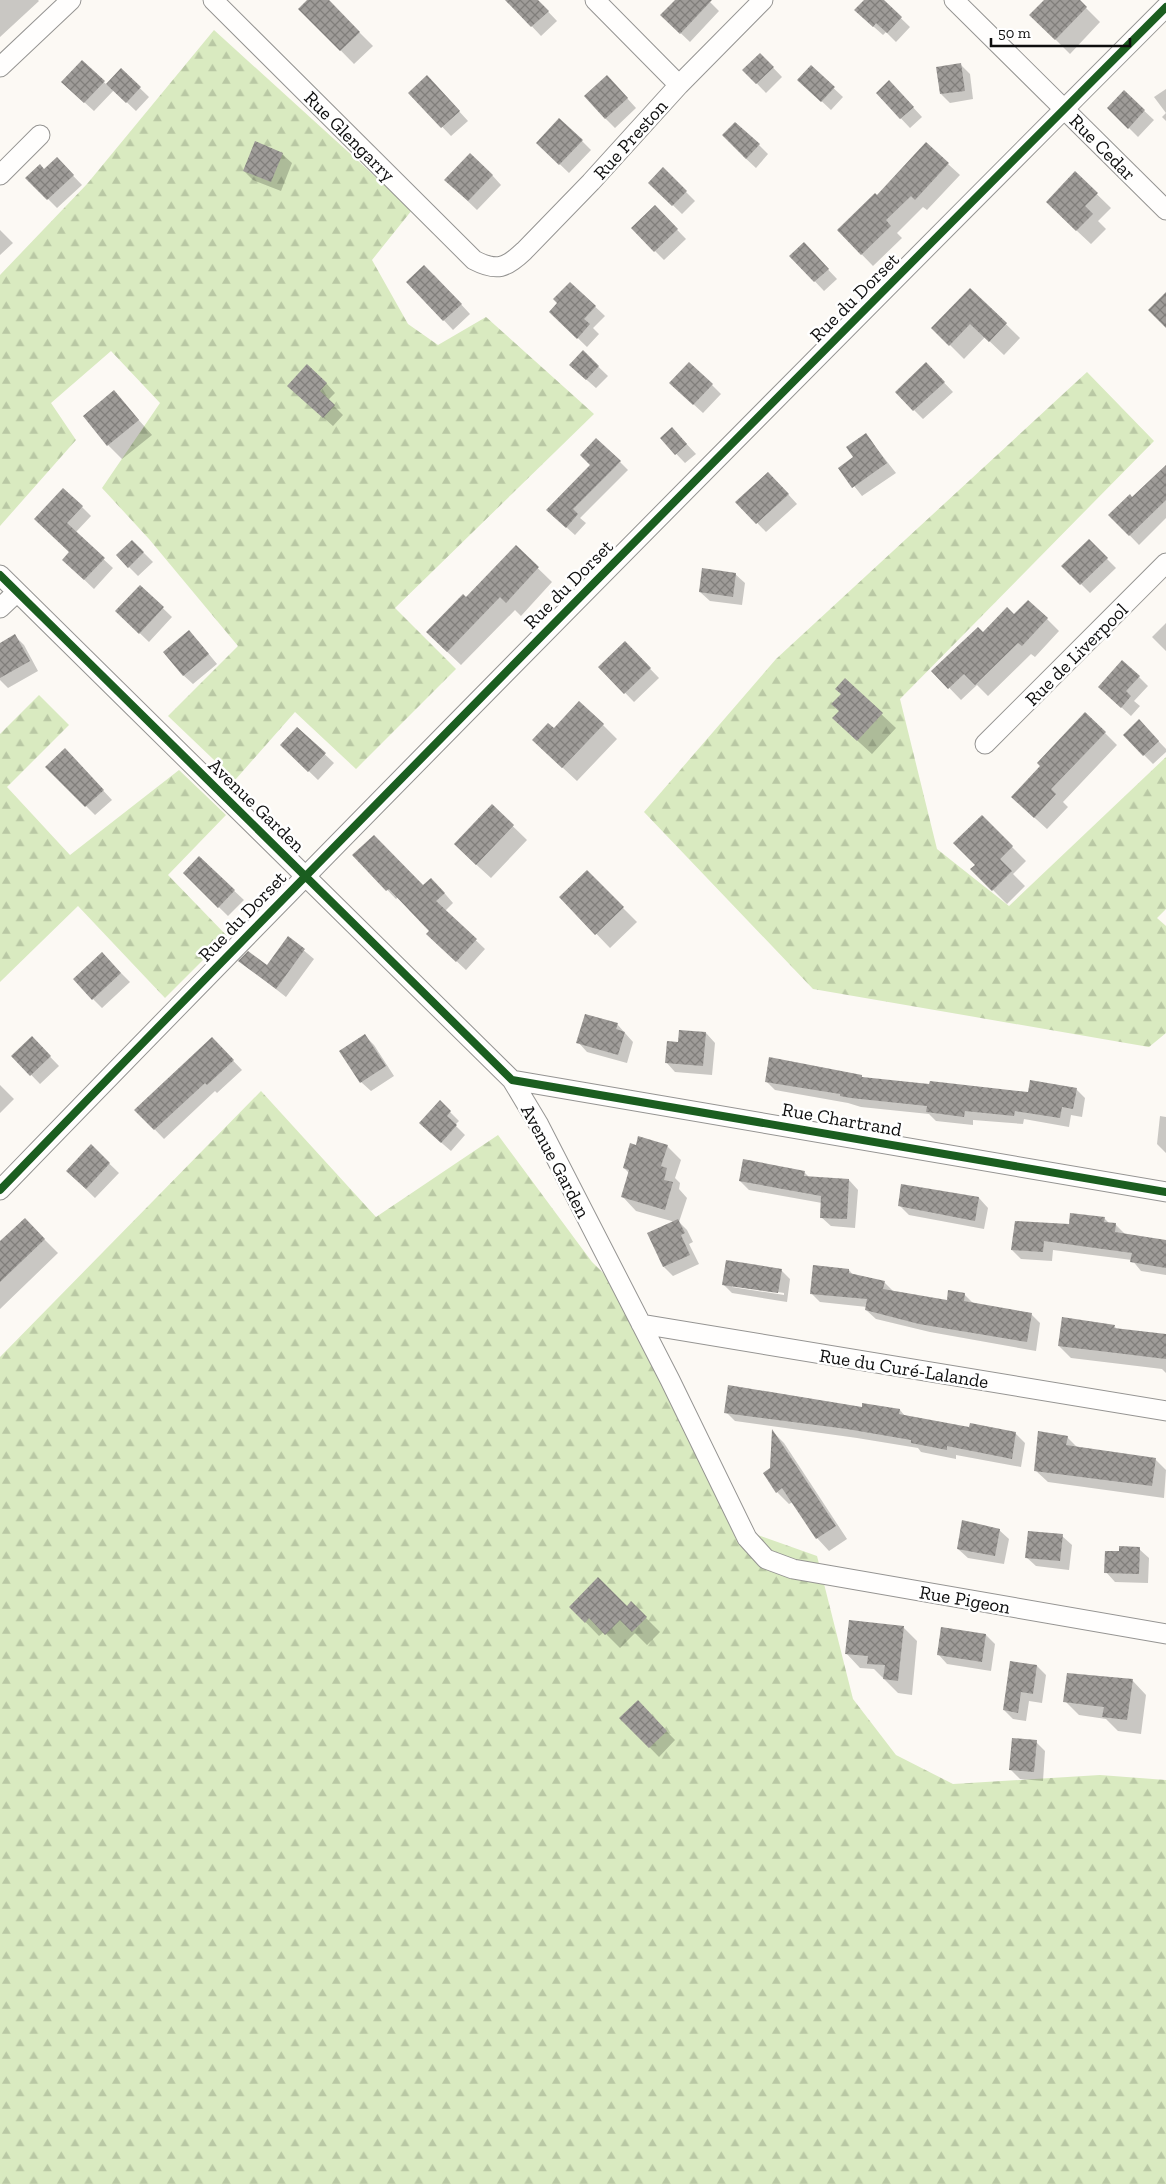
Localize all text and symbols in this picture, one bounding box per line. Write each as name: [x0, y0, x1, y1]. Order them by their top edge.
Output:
scale bar: [991, 15, 1130, 47]
text: 50 m: [998, 24, 1031, 42]
street label: Rue Glengarry: [299, 86, 400, 187]
street label: Rue Preston: [589, 95, 672, 184]
street label: Rue Cedar: [1065, 109, 1141, 185]
street label: Rue du Dorset: [805, 248, 904, 347]
street label: Rue du Dorset: [519, 535, 618, 634]
street label: Rue de Liverpool: [1020, 598, 1133, 711]
street label: Avenue Garden: [204, 754, 310, 857]
street label: Rue du Dorset: [194, 866, 291, 966]
street label: Rue Chartrand: [780, 1098, 904, 1141]
street label: Avenue Garden: [516, 1101, 595, 1222]
street label: Rue du Curé-Lalande: [818, 1344, 990, 1393]
street label: Rue Pigeon: [918, 1580, 1012, 1619]

